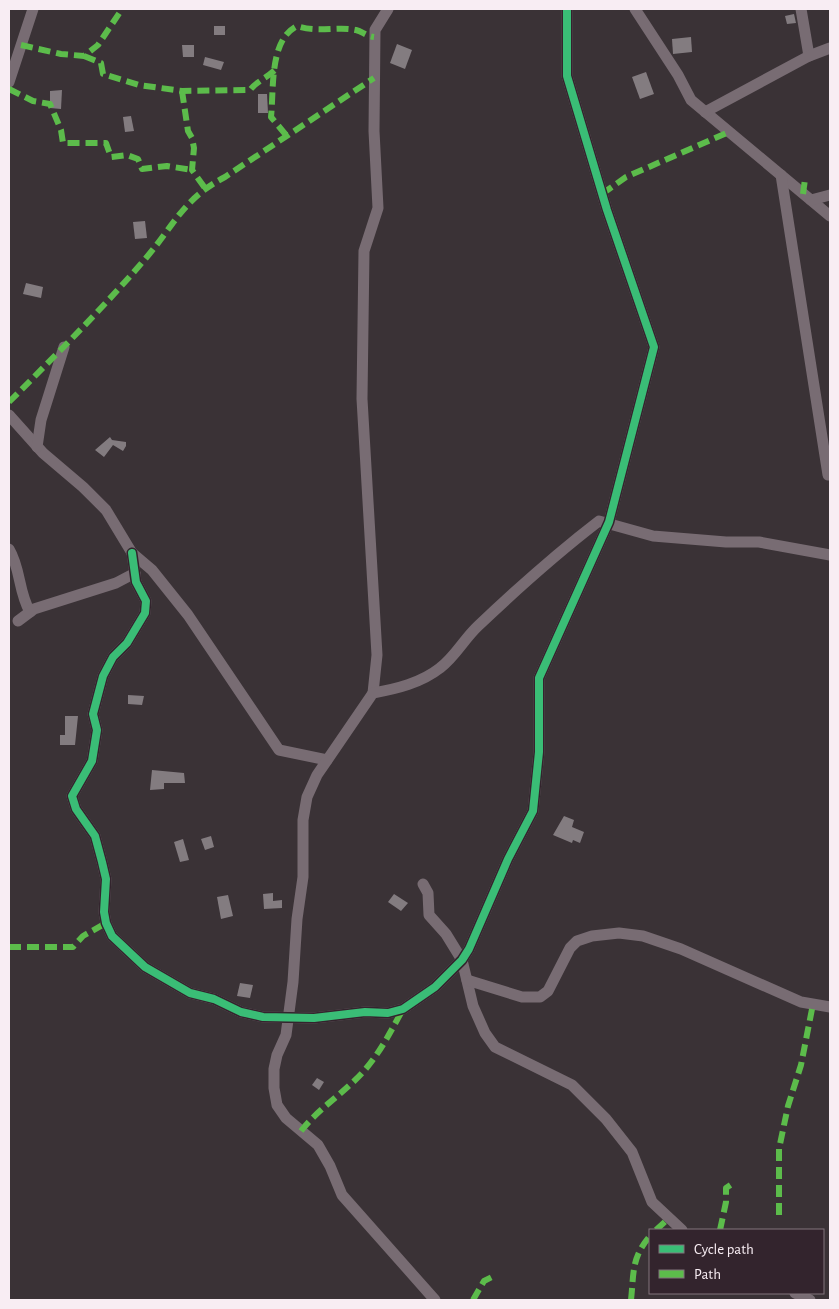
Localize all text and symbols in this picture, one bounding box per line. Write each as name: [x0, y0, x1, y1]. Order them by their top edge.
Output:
legend: [649, 1229, 824, 1294]
text: Cycle path: [694, 1242, 754, 1257]
text: Path: [694, 1267, 721, 1282]

